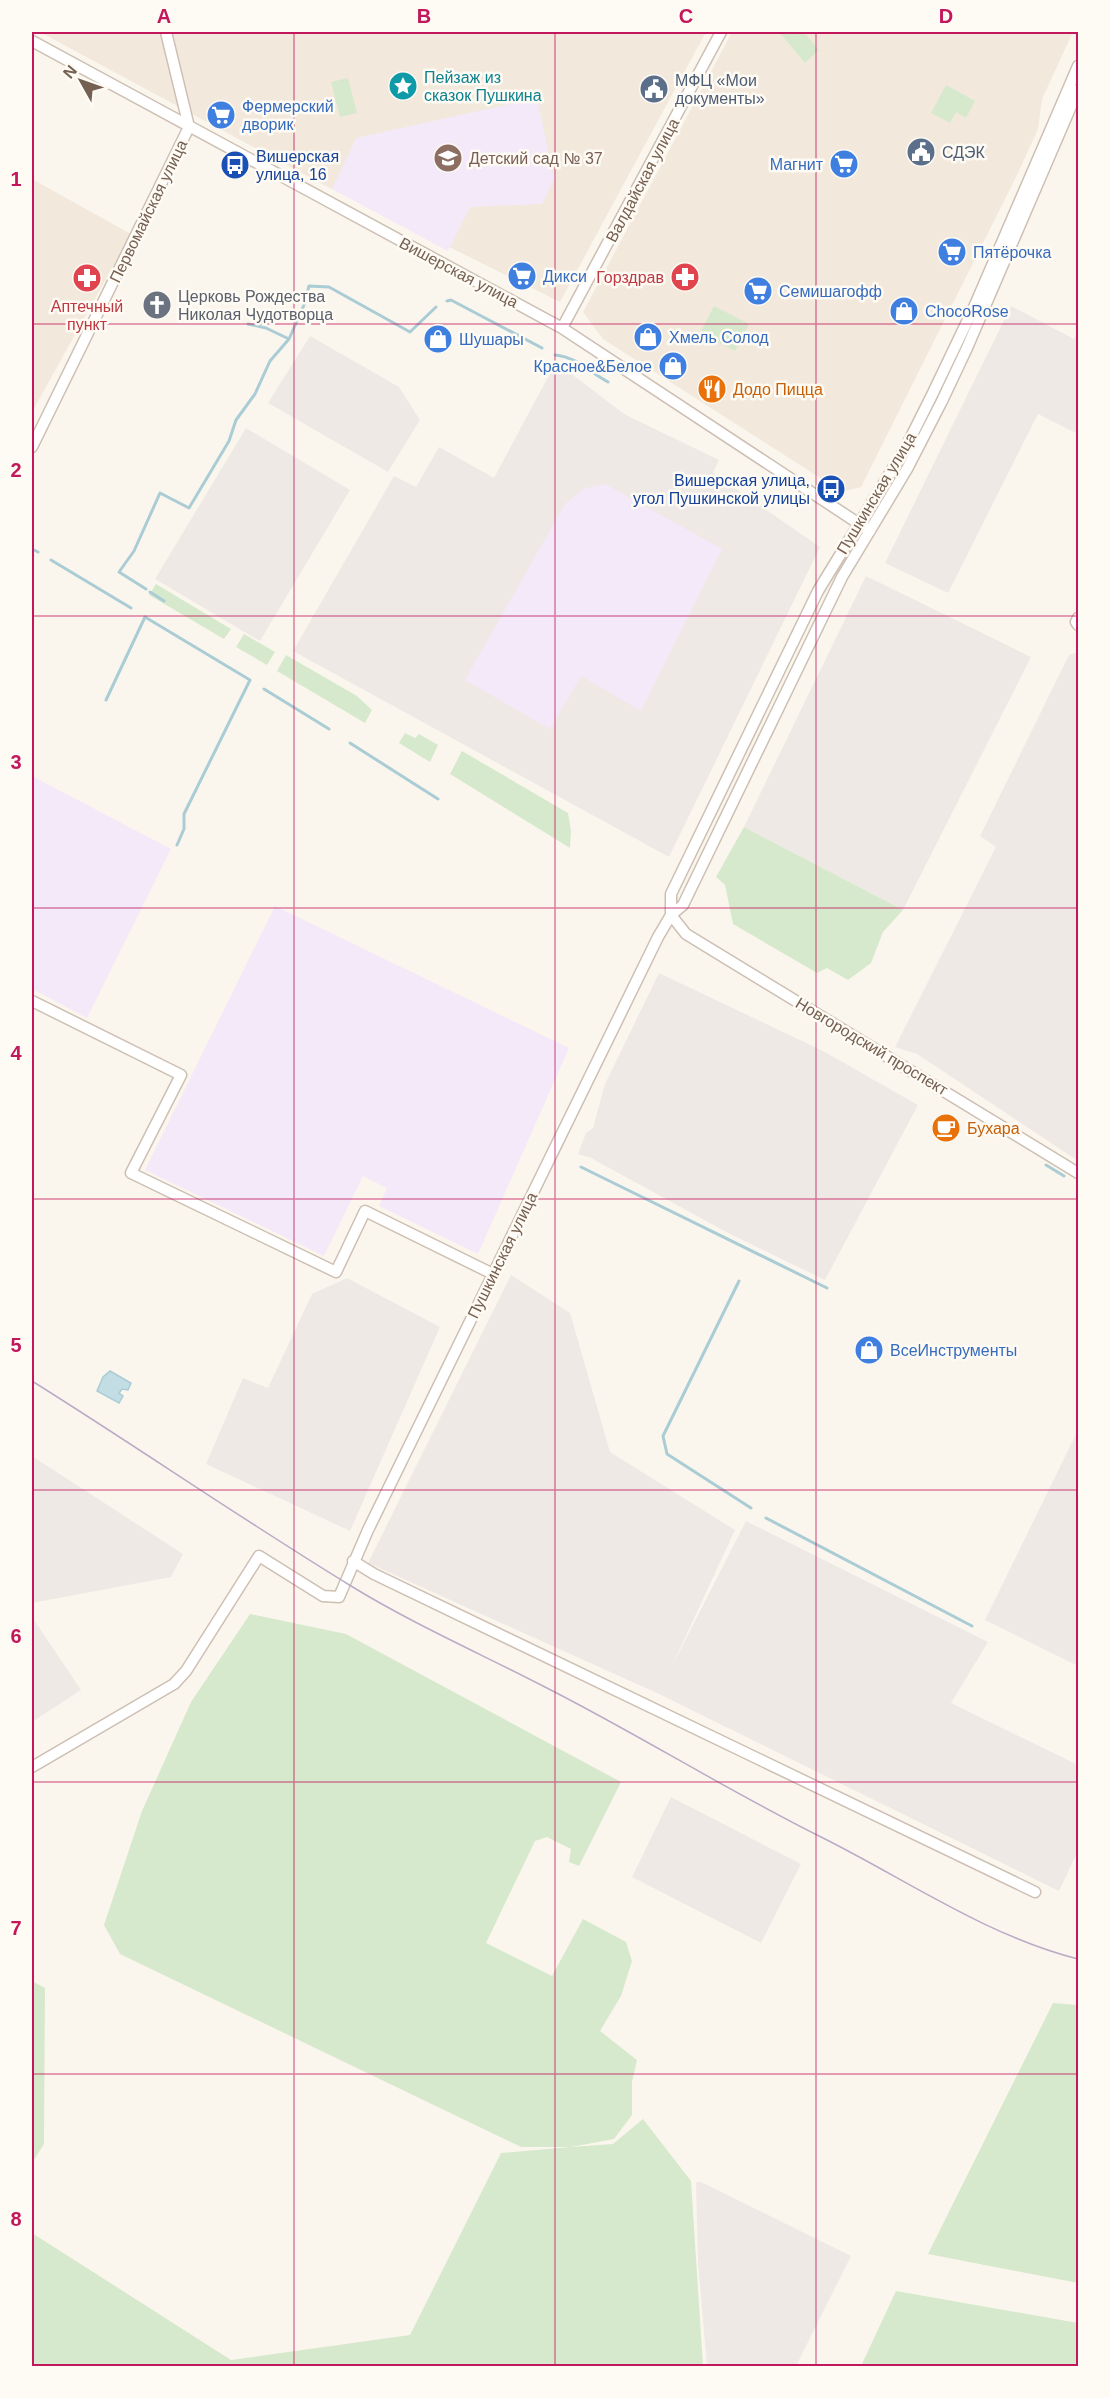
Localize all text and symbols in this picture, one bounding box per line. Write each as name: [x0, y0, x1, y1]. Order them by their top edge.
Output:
text: A: [157, 5, 171, 27]
text: B: [417, 5, 431, 27]
text: C: [679, 5, 693, 27]
text: D: [939, 5, 953, 27]
north arrow: [51, 51, 111, 111]
text: N: [60, 62, 80, 82]
place label: Пейзаж из сказок Пушкина: [424, 69, 542, 104]
place icon: Пейзаж из сказок Пушкина: [387, 70, 419, 102]
place label: МФЦ «Мои документы»: [675, 72, 765, 107]
public building icon: МФЦ «Мои документы»: [638, 73, 670, 105]
place label: Фермерский дворик: [242, 98, 334, 133]
supermarket icon: Фермерский дворик: [205, 99, 237, 131]
street label: Валдайская улица: [603, 115, 682, 245]
public building icon: СДЭК: [905, 136, 937, 168]
street label: Первомайская улица: [106, 137, 190, 285]
school or university icon: Детский сад № 37: [432, 142, 464, 174]
place label: СДЭК: [942, 144, 986, 161]
place label: Вишерская улица, 16: [256, 148, 339, 183]
supermarket icon: Магнит: [828, 148, 860, 180]
bus stop icon: Вишерская улица, 16: [219, 149, 251, 181]
place label: Детский сад № 37: [469, 150, 603, 167]
place label: Магнит: [770, 156, 824, 173]
text: 1: [10, 168, 22, 190]
street label: Вишерская улица: [397, 234, 521, 311]
supermarket icon: Пятёрочка: [936, 236, 968, 268]
place label: Пятёрочка: [973, 244, 1052, 261]
supermarket icon: Дикси: [506, 260, 538, 292]
pharmacy icon: Горздрав: [669, 261, 701, 293]
pharmacy icon: Аптечный пункт: [71, 262, 103, 294]
place label: Дикси: [543, 268, 587, 285]
place label: Горздрав: [596, 269, 664, 286]
supermarket icon: Семишагофф: [742, 275, 774, 307]
place label: Семишагофф: [779, 283, 882, 300]
place label: Церковь Рождества Николая Чудотворца: [178, 288, 333, 323]
church icon: Церковь Рождества Николая Чудотворца: [141, 289, 173, 321]
shop icon: ChocoRose: [888, 295, 920, 327]
place label: Аптечный пункт: [51, 298, 123, 333]
place label: ChocoRose: [925, 303, 1009, 320]
shop icon: Хмель Солод: [632, 321, 664, 353]
shop icon: Шушары: [422, 323, 454, 355]
place label: Хмель Солод: [669, 329, 769, 346]
place label: Шушары: [459, 331, 524, 348]
shop icon: Красное&Белое: [657, 350, 689, 382]
place label: Красное&Белое: [533, 358, 652, 375]
restaurant icon: Додо Пицца: [696, 373, 728, 405]
place label: Додо Пицца: [733, 381, 823, 398]
street label: Пушкинская улица: [833, 429, 919, 557]
text: 2: [10, 459, 22, 481]
place label: Вишерская улица, угол Пушкинской улицы: [633, 472, 810, 507]
bus stop icon: Вишерская улица, угол Пушкинской улицы: [815, 473, 847, 505]
text: 3: [10, 751, 22, 773]
street label: Новгородский проспект: [793, 994, 951, 1099]
text: 4: [10, 1042, 22, 1064]
cafe icon: Бухара: [930, 1112, 962, 1144]
place label: Бухара: [967, 1120, 1020, 1137]
street label: Пушкинская улица: [464, 1189, 540, 1321]
text: 5: [10, 1334, 22, 1356]
shop icon: ВсеИнструменты: [853, 1334, 885, 1366]
place label: ВсеИнструменты: [890, 1342, 1017, 1359]
text: 6: [10, 1625, 22, 1647]
text: 7: [10, 1917, 22, 1939]
text: 8: [10, 2208, 22, 2230]

